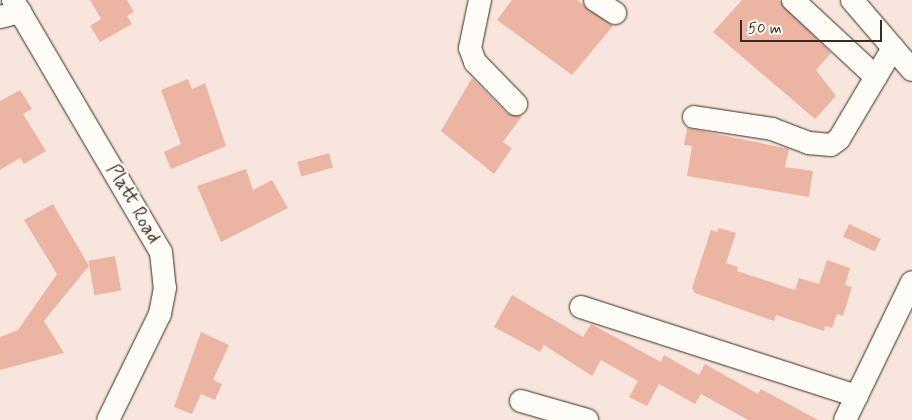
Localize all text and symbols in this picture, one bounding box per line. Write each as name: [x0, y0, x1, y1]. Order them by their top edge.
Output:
scale bar: [742, 10, 884, 42]
text: 50 m: [748, 19, 782, 39]
street label: Platt Road: [101, 160, 165, 248]

